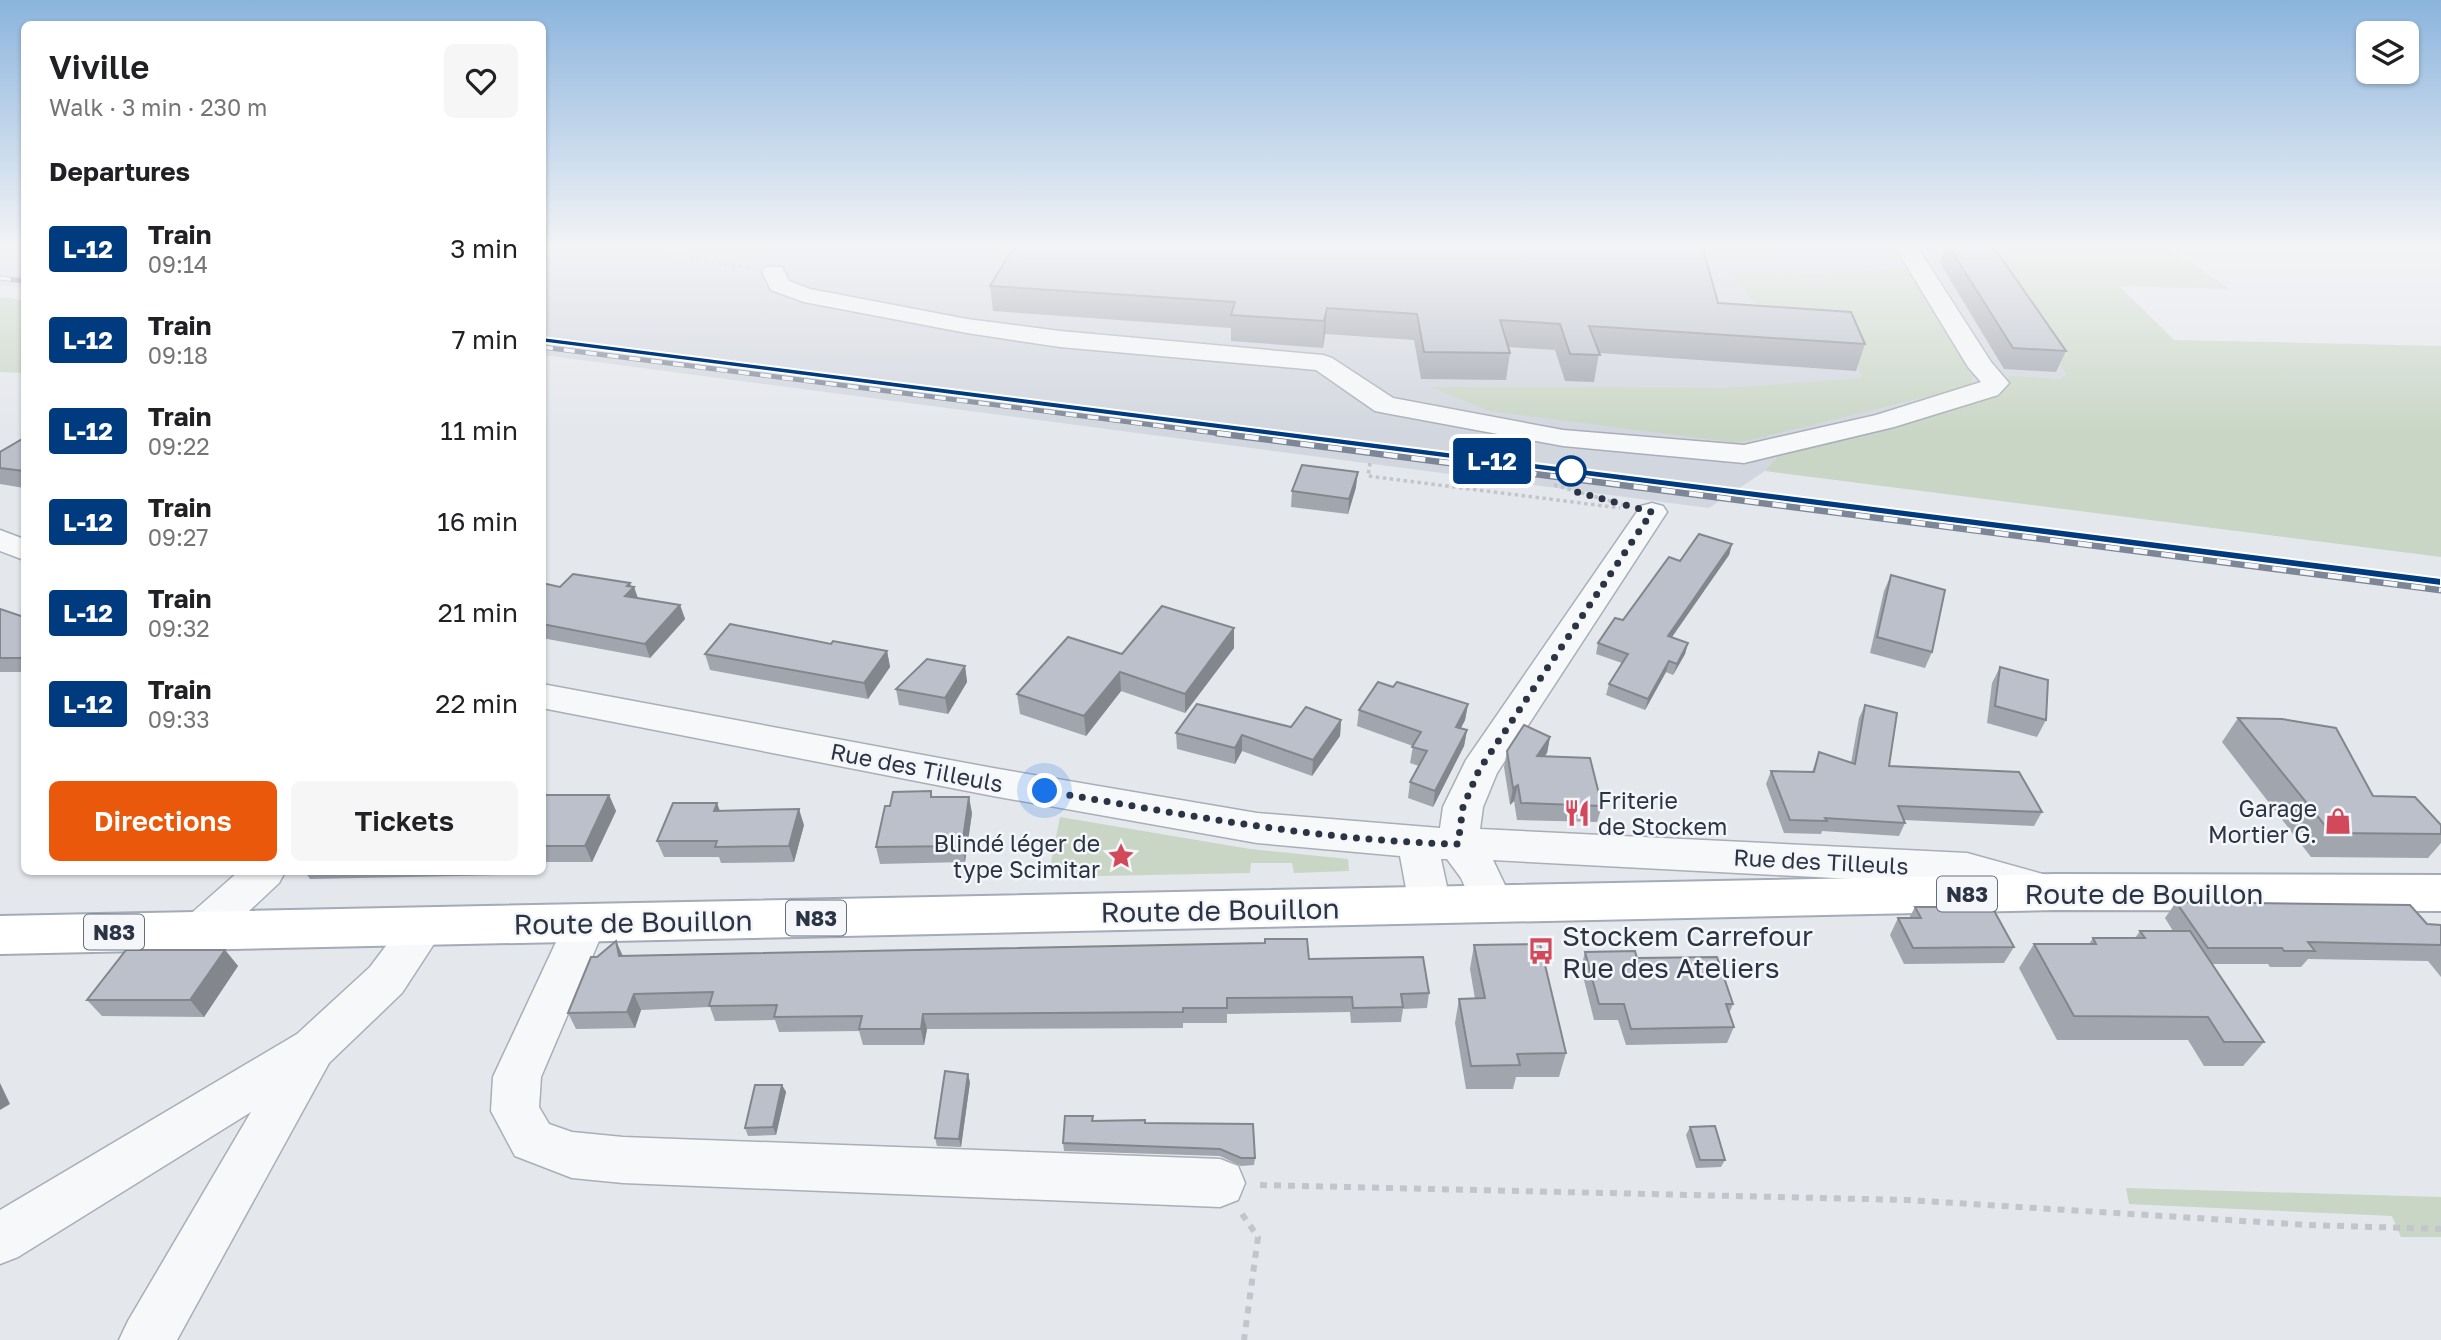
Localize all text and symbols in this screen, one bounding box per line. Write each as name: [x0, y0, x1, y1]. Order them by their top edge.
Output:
map controls: [2356, 21, 2419, 84]
button: layers: [2356, 21, 2419, 84]
button: heart: [444, 44, 518, 118]
text: Viville: [49, 47, 149, 86]
text: Walk · 3 min · 230 m: [49, 93, 267, 121]
text: Departures: [49, 156, 190, 187]
text: Train: [148, 219, 211, 250]
text: 3 min: [450, 233, 518, 264]
text: L-12: [63, 234, 113, 263]
text: 09:14: [148, 250, 208, 278]
text: Train: [148, 310, 211, 341]
text: 7 min: [452, 324, 518, 355]
text: L-12: [63, 325, 113, 354]
text: 09:18: [148, 341, 208, 369]
text: Train: [148, 401, 211, 432]
text: 11 min: [440, 415, 518, 446]
text: L-12: [63, 416, 113, 445]
text: 09:22: [148, 432, 210, 460]
line badge: L-12: [1443, 438, 1541, 484]
text: L-12: [1467, 446, 1517, 475]
unlabelled marker: [1556, 456, 1586, 486]
text: Train: [148, 492, 211, 523]
text: 16 min: [437, 506, 518, 537]
text: L-12: [63, 507, 113, 536]
text: 09:27: [148, 523, 208, 551]
text: Train: [148, 583, 211, 614]
text: 21 min: [438, 597, 518, 628]
text: L-12: [63, 598, 113, 627]
text: 09:32: [148, 614, 210, 642]
text: Train: [148, 674, 211, 705]
text: 22 min: [435, 688, 518, 719]
text: L-12: [63, 689, 113, 718]
text: 09:33: [148, 705, 210, 733]
street label: Rue des Tilleuls: [828, 737, 1006, 797]
your location: [1027, 773, 1062, 808]
button: Directions: [49, 781, 277, 861]
button: Tickets: [291, 781, 518, 861]
place label: Friterie de Stockem: [1598, 786, 1727, 840]
place label: Garage Mortier G.: [2208, 794, 2317, 848]
restaurant icon: Friterie de Stockem: [1562, 798, 1592, 828]
shop icon: Garage Mortier G.: [2323, 806, 2353, 836]
place label: Blindé léger de type Scimitar: [934, 829, 1100, 883]
place icon: Blindé léger de type Scimitar: [1106, 841, 1136, 871]
street label: Rue des Tilleuls: [1733, 842, 1909, 880]
road number: N83: [1937, 876, 1997, 912]
street label: Route de Bouillon: [2024, 877, 2264, 910]
street label: Route de Bouillon: [1100, 891, 1340, 929]
road number: N83: [786, 900, 846, 936]
street label: Route de Bouillon: [513, 903, 753, 941]
road number: N83: [84, 914, 144, 950]
place label: Stockem Carrefour Rue des Ateliers: [1562, 919, 1813, 984]
bus stop icon: Stockem Carrefour Rue des Ateliers: [1526, 936, 1556, 966]

